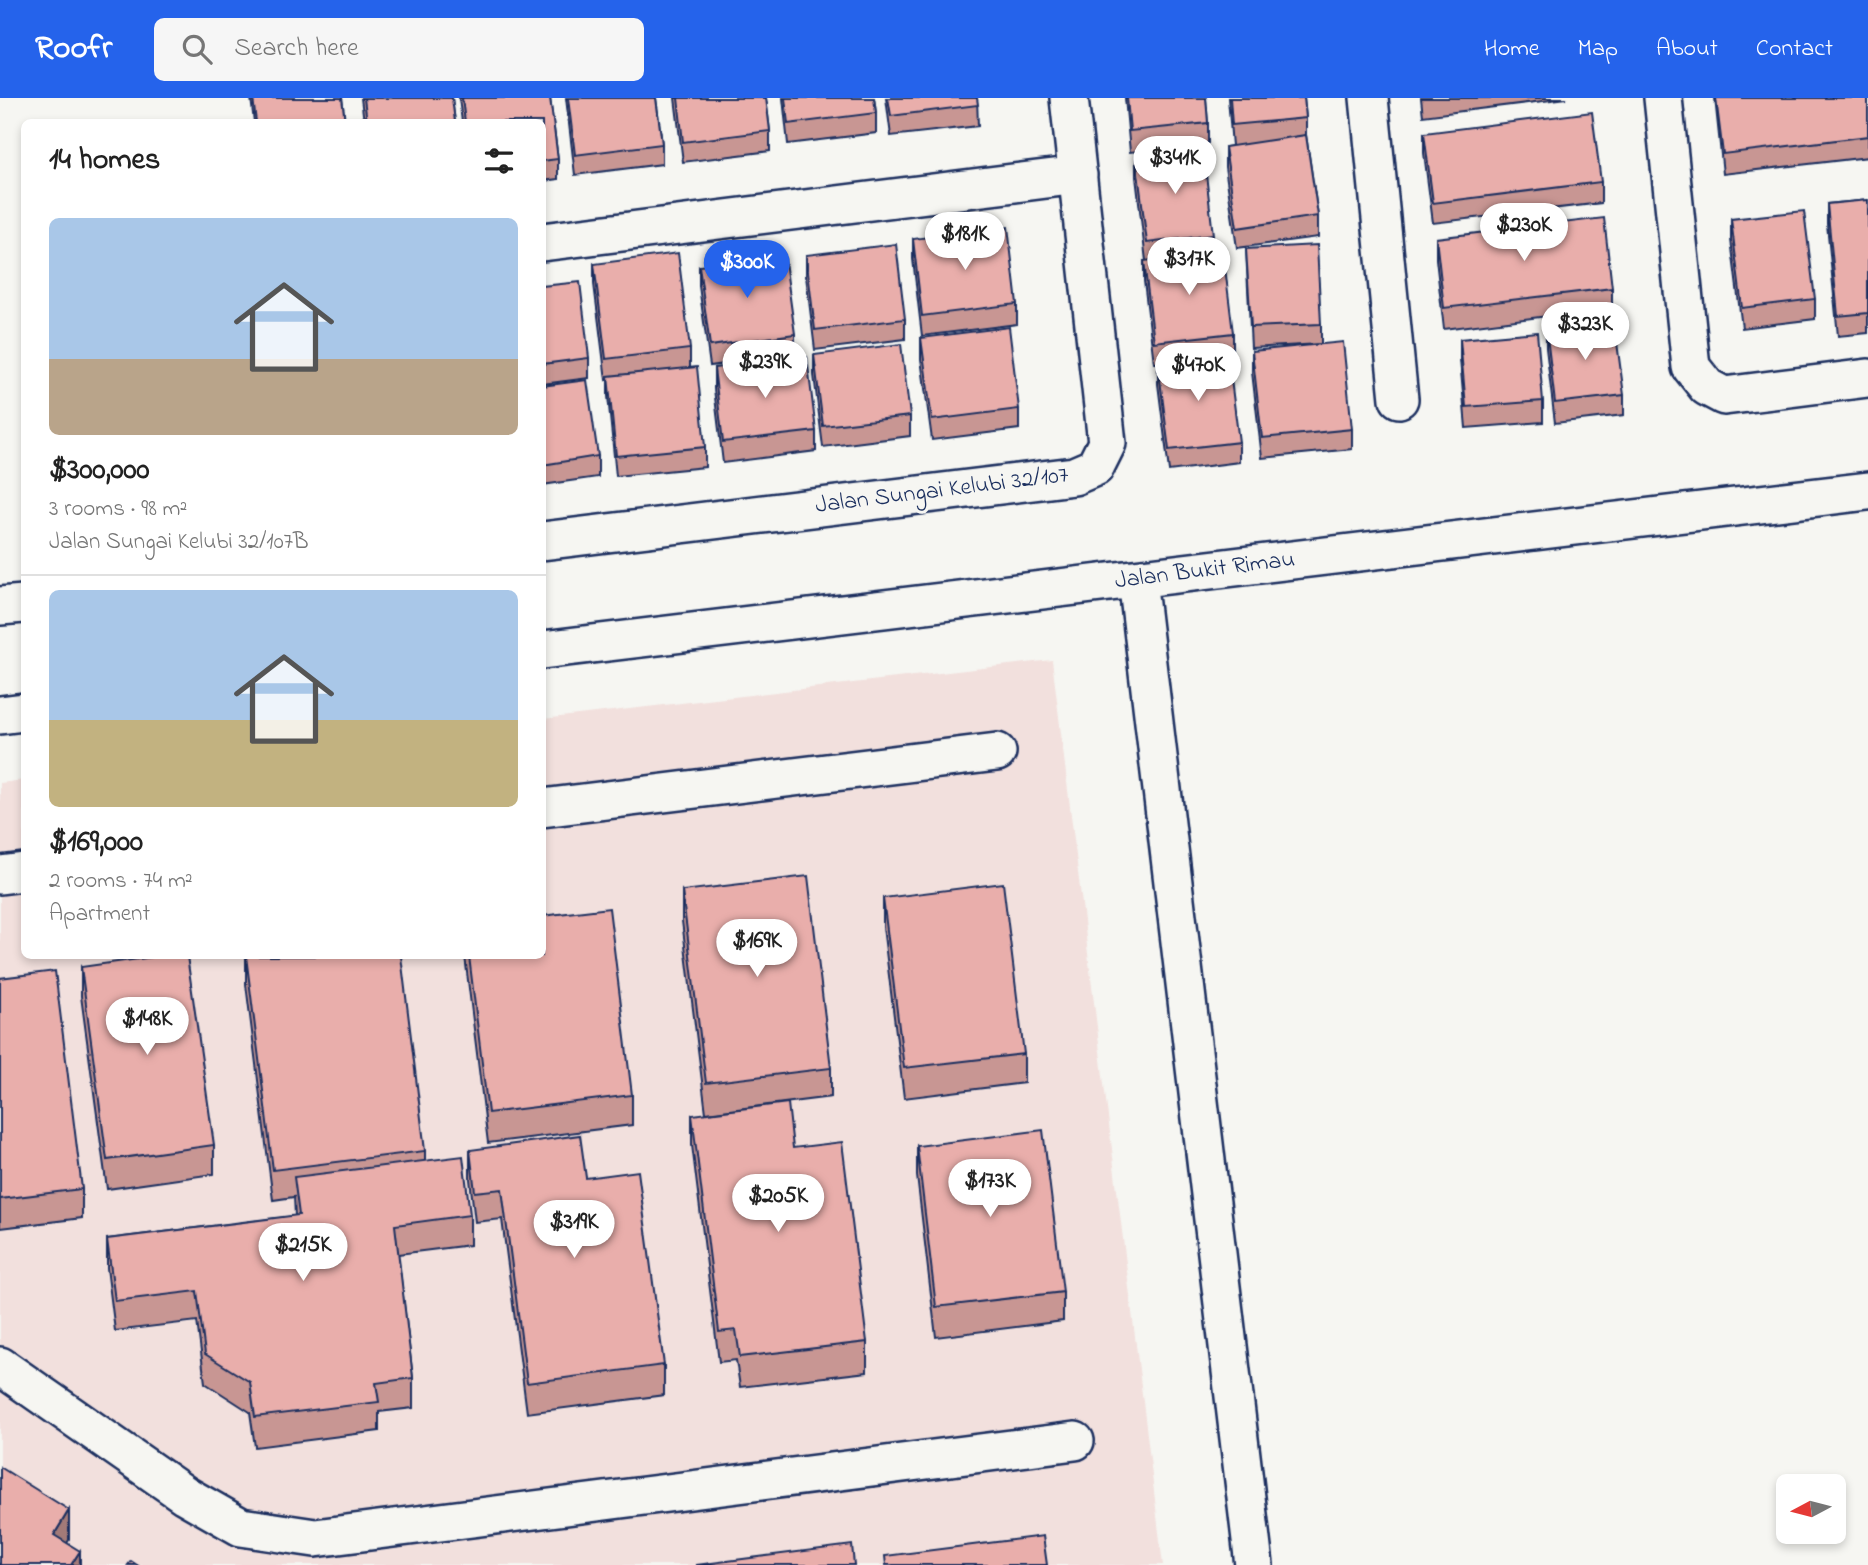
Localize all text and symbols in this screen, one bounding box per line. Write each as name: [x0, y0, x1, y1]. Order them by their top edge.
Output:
search box: [154, 18, 644, 81]
text: Roofr: [35, 25, 112, 73]
icon: search: [178, 30, 216, 68]
text: Search here: [234, 30, 359, 68]
text: Home: [1484, 32, 1540, 67]
text: Map: [1578, 32, 1618, 67]
text: About: [1656, 32, 1718, 67]
text: Contact: [1756, 32, 1833, 67]
pin: $341K: [1126, 136, 1224, 196]
text: 14 homes: [49, 139, 160, 183]
icon: filters: [480, 142, 518, 180]
text: $341K: [1149, 142, 1201, 175]
pin: $230K: [1475, 204, 1573, 263]
text: $230K: [1496, 209, 1552, 242]
pin: $181K: [916, 212, 1014, 272]
text: $181K: [941, 218, 989, 251]
pin: $317K: [1140, 238, 1238, 297]
pin: $300K: [698, 240, 796, 300]
text: $317K: [1163, 243, 1215, 276]
text: $300K: [720, 246, 774, 279]
icon: home: [221, 264, 347, 390]
pin: $323K: [1536, 302, 1634, 362]
text: $323K: [1557, 308, 1613, 341]
pin: $239K: [716, 341, 814, 400]
pin: $470K: [1149, 344, 1247, 403]
text: $239K: [739, 346, 791, 379]
text: $470K: [1171, 349, 1225, 382]
text: $300,000: [49, 449, 150, 493]
street label: Jalan Sungai Kelubi 32/107: [813, 458, 1071, 524]
text: 3 rooms · 98 m²: [49, 493, 187, 526]
text: Jalan Sungai Kelubi 32/107B: [49, 526, 309, 559]
street label: Jalan Bukit Rimau: [1113, 543, 1297, 599]
icon: home: [221, 636, 347, 762]
text: $169,000: [49, 821, 143, 865]
text: 2 rooms · 74 m²: [49, 865, 193, 898]
text: Apartment: [49, 898, 150, 931]
pin: $169K: [708, 920, 806, 979]
text: $169K: [732, 925, 782, 958]
pin: $148K: [98, 998, 196, 1057]
text: $148K: [122, 1003, 172, 1036]
pin: $173K: [941, 1160, 1039, 1219]
text: $173K: [964, 1165, 1016, 1198]
pin: $205K: [729, 1174, 827, 1234]
text: $205K: [748, 1180, 808, 1213]
pin: $319K: [525, 1200, 623, 1260]
text: $319K: [550, 1206, 598, 1239]
pin: $215K: [254, 1224, 352, 1283]
text: $215K: [275, 1229, 331, 1262]
north arrow: [1776, 1474, 1846, 1544]
map controls: [1776, 1474, 1846, 1544]

